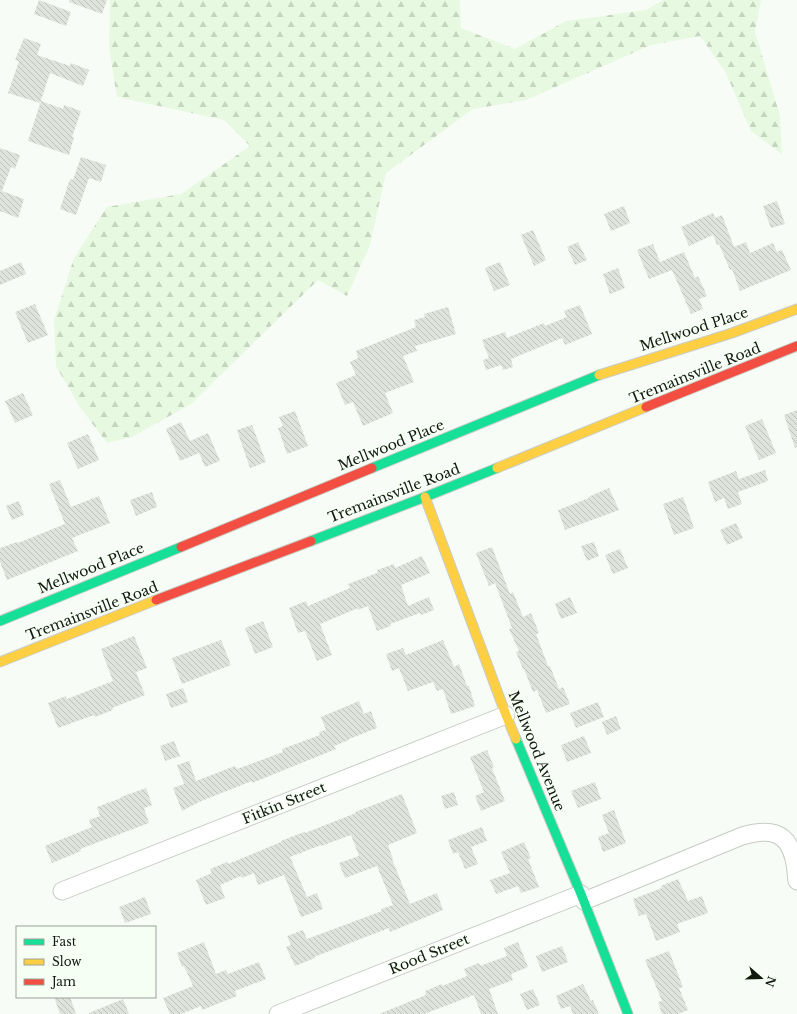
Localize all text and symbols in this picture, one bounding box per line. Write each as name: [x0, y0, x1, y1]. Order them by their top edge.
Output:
street label: Mellwood Place: [638, 303, 750, 355]
street label: Tremainsville Road: [627, 338, 764, 408]
street label: Mellwood Place: [335, 416, 447, 474]
street label: Tremainsville Road: [325, 459, 463, 526]
street label: Mellwood Place: [35, 539, 147, 597]
street label: Tremainsville Road: [23, 577, 161, 644]
street label: Mellwood Avenue: [505, 688, 569, 814]
street label: Fitkin Street: [240, 778, 329, 828]
legend: [16, 926, 156, 998]
street label: Rood Street: [386, 930, 472, 978]
text: Fast: [52, 934, 77, 949]
text: Slow: [52, 954, 82, 969]
north arrow: [741, 958, 781, 998]
text: Jam: [50, 974, 76, 989]
text: N: [762, 974, 779, 989]

